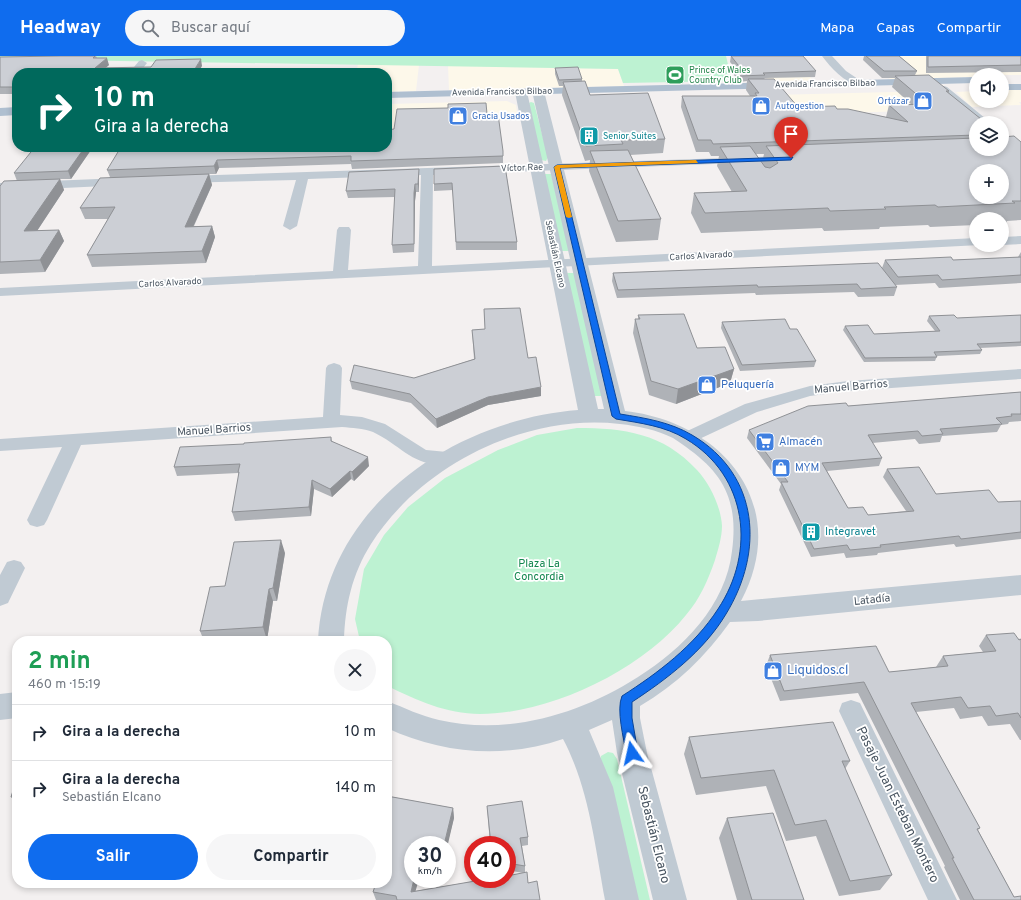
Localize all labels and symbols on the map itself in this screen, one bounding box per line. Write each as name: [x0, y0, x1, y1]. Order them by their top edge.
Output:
sports icon: Prince of Wales Country Club: [664, 64, 686, 86]
place label: Prince of Wales Country Club: [689, 65, 750, 86]
street label: Avenida Francisco Bilbao: [775, 78, 875, 90]
street label: Avenida Francisco Bilbao: [452, 86, 552, 98]
shop icon: Ortúzar: [912, 90, 934, 112]
shop icon: Autogestion: [750, 95, 772, 117]
place label: Ortúzar: [878, 96, 909, 107]
place label: Autogestion: [775, 101, 824, 112]
shop icon: Gracia Usados: [447, 105, 469, 127]
place label: Gracia Usados: [472, 111, 529, 122]
pin: [774, 117, 808, 158]
building icon: Senior Suites: [578, 125, 600, 147]
place label: Senior Suites: [603, 131, 656, 142]
street label: Víctor Rae: [501, 162, 543, 174]
street label: Sebastián Elcano: [542, 219, 568, 289]
street label: Carlos Alvarado: [669, 249, 733, 263]
street label: Carlos Alvarado: [138, 276, 202, 290]
shop icon: Peluquería: [696, 374, 718, 396]
street label: Manuel Barrios: [814, 377, 888, 397]
place label: Peluquería: [721, 378, 774, 392]
street label: Manuel Barrios: [177, 420, 251, 440]
supermarket icon: Almacén: [754, 431, 776, 453]
place label: Almacén: [779, 435, 822, 449]
shop icon: MYM: [770, 457, 792, 479]
place label: MYM: [795, 461, 819, 475]
building icon: Integravet: [800, 521, 822, 543]
place label: Integravet: [825, 525, 876, 539]
park label: Plaza La Concordia: [514, 557, 564, 584]
street label: Latadía: [853, 591, 891, 609]
shop icon: Liquidos.cl: [762, 660, 784, 682]
place label: Liquidos.cl: [787, 663, 848, 679]
street label: Pasaje Juan Esteban Montero: [852, 724, 942, 886]
position arrow: [611, 732, 653, 774]
street label: Sebastián Elcano: [633, 785, 673, 885]
speed limit sign: 40: [464, 836, 516, 888]

